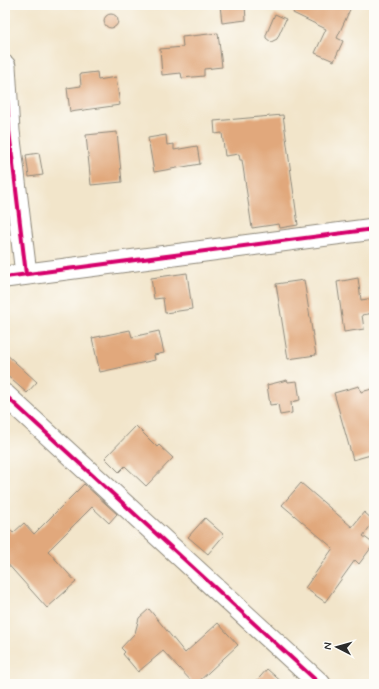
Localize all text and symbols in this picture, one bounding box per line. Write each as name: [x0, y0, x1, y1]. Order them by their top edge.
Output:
north arrow: [317, 627, 357, 667]
text: N: [321, 642, 335, 650]

